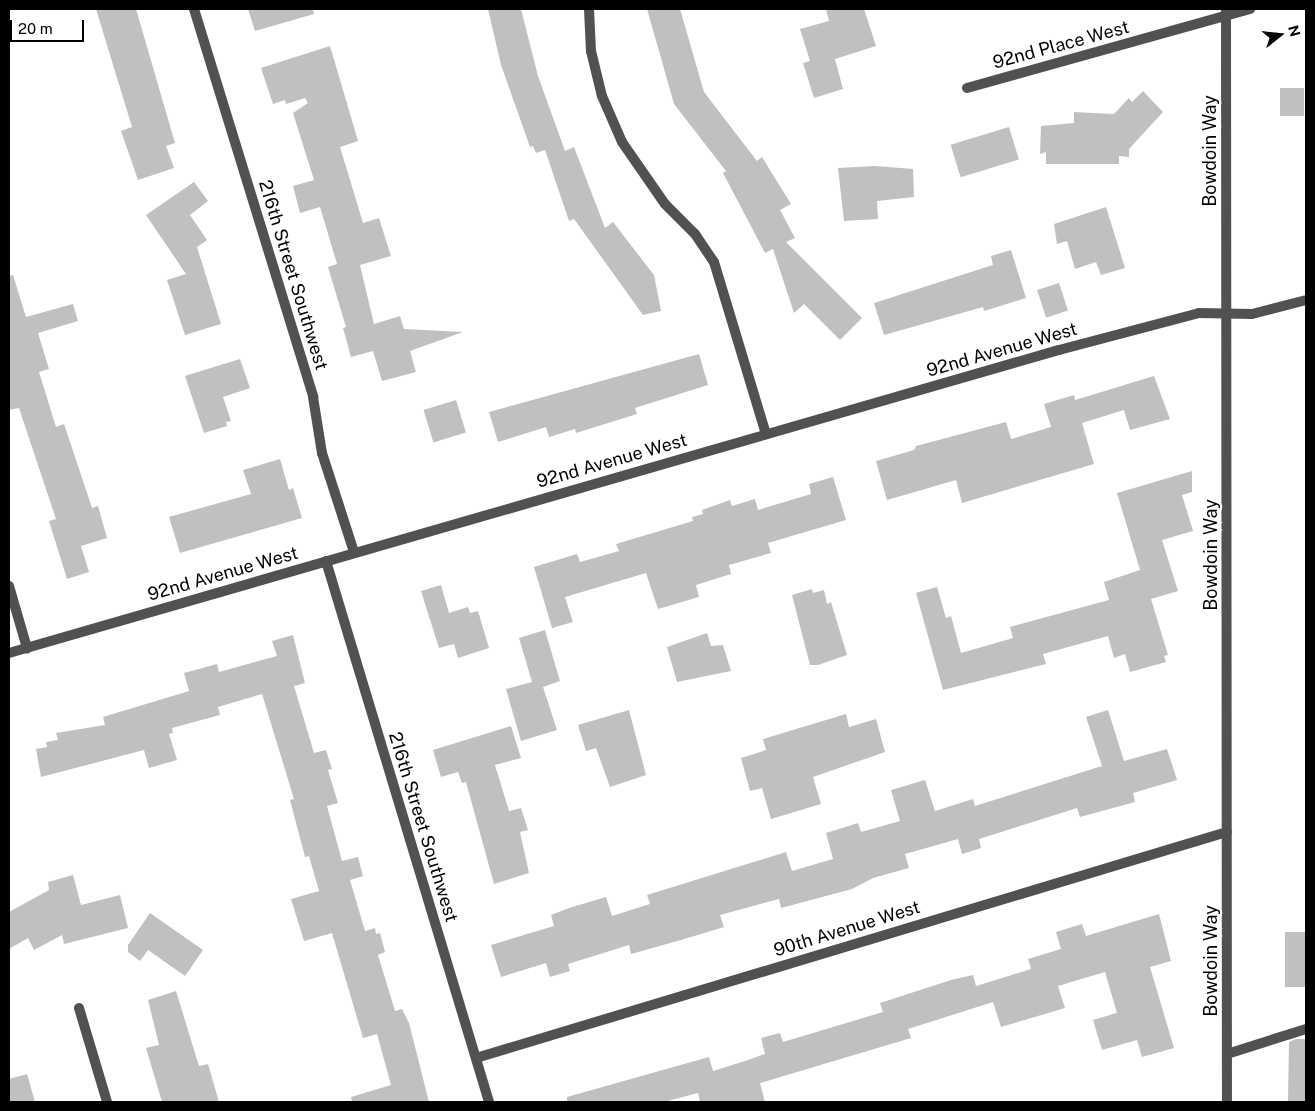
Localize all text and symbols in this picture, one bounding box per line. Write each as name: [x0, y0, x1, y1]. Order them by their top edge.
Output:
scale bar: [12, 10, 86, 42]
north arrow: [1255, 10, 1305, 60]
street label: 92nd Place West: [990, 16, 1132, 74]
text: 20 m: [18, 20, 53, 37]
text: N: [1285, 23, 1304, 38]
street label: Bowdoin Way: [1199, 95, 1221, 207]
street label: 216th Street Southwest: [254, 177, 332, 373]
street label: 92nd Avenue West: [924, 318, 1080, 382]
street label: 92nd Avenue West: [534, 429, 690, 493]
street label: Bowdoin Way: [1200, 499, 1222, 611]
street label: 92nd Avenue West: [145, 542, 301, 606]
street label: 216th Street Southwest: [384, 729, 462, 925]
street label: 90th Avenue West: [771, 896, 923, 962]
street label: Bowdoin Way: [1200, 905, 1222, 1017]

